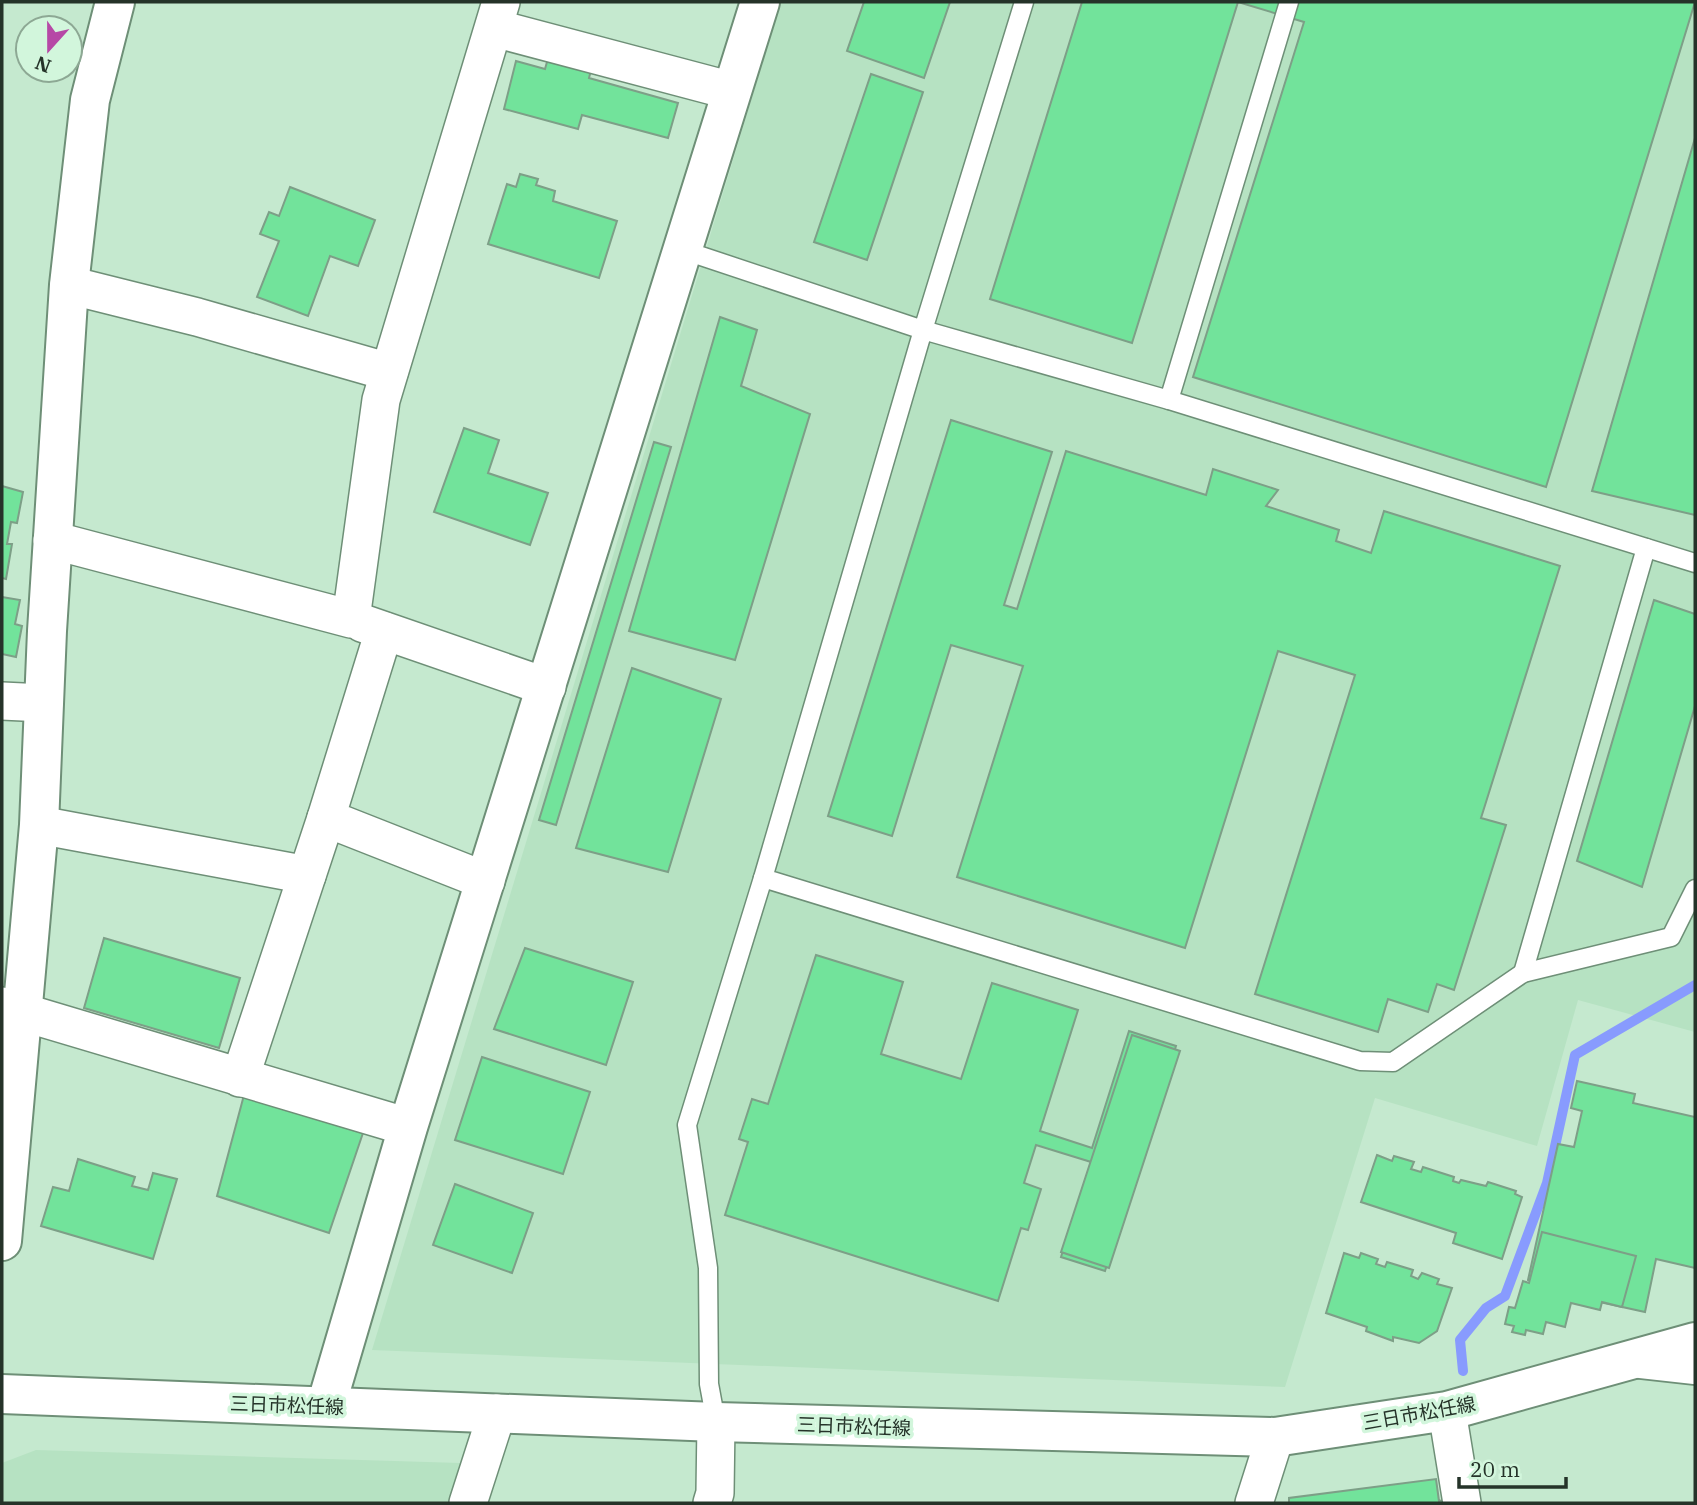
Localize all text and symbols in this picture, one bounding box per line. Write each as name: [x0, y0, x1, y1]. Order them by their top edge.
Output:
north arrow: [14, 14, 84, 84]
text: N: [32, 51, 54, 79]
street label: 三日市松任線: [230, 1391, 344, 1419]
street label: 三日市松任線: [1361, 1391, 1477, 1435]
street label: 三日市松任線: [797, 1412, 911, 1440]
scale bar: [1459, 1446, 1566, 1490]
text: 20 m: [1470, 1455, 1520, 1483]

